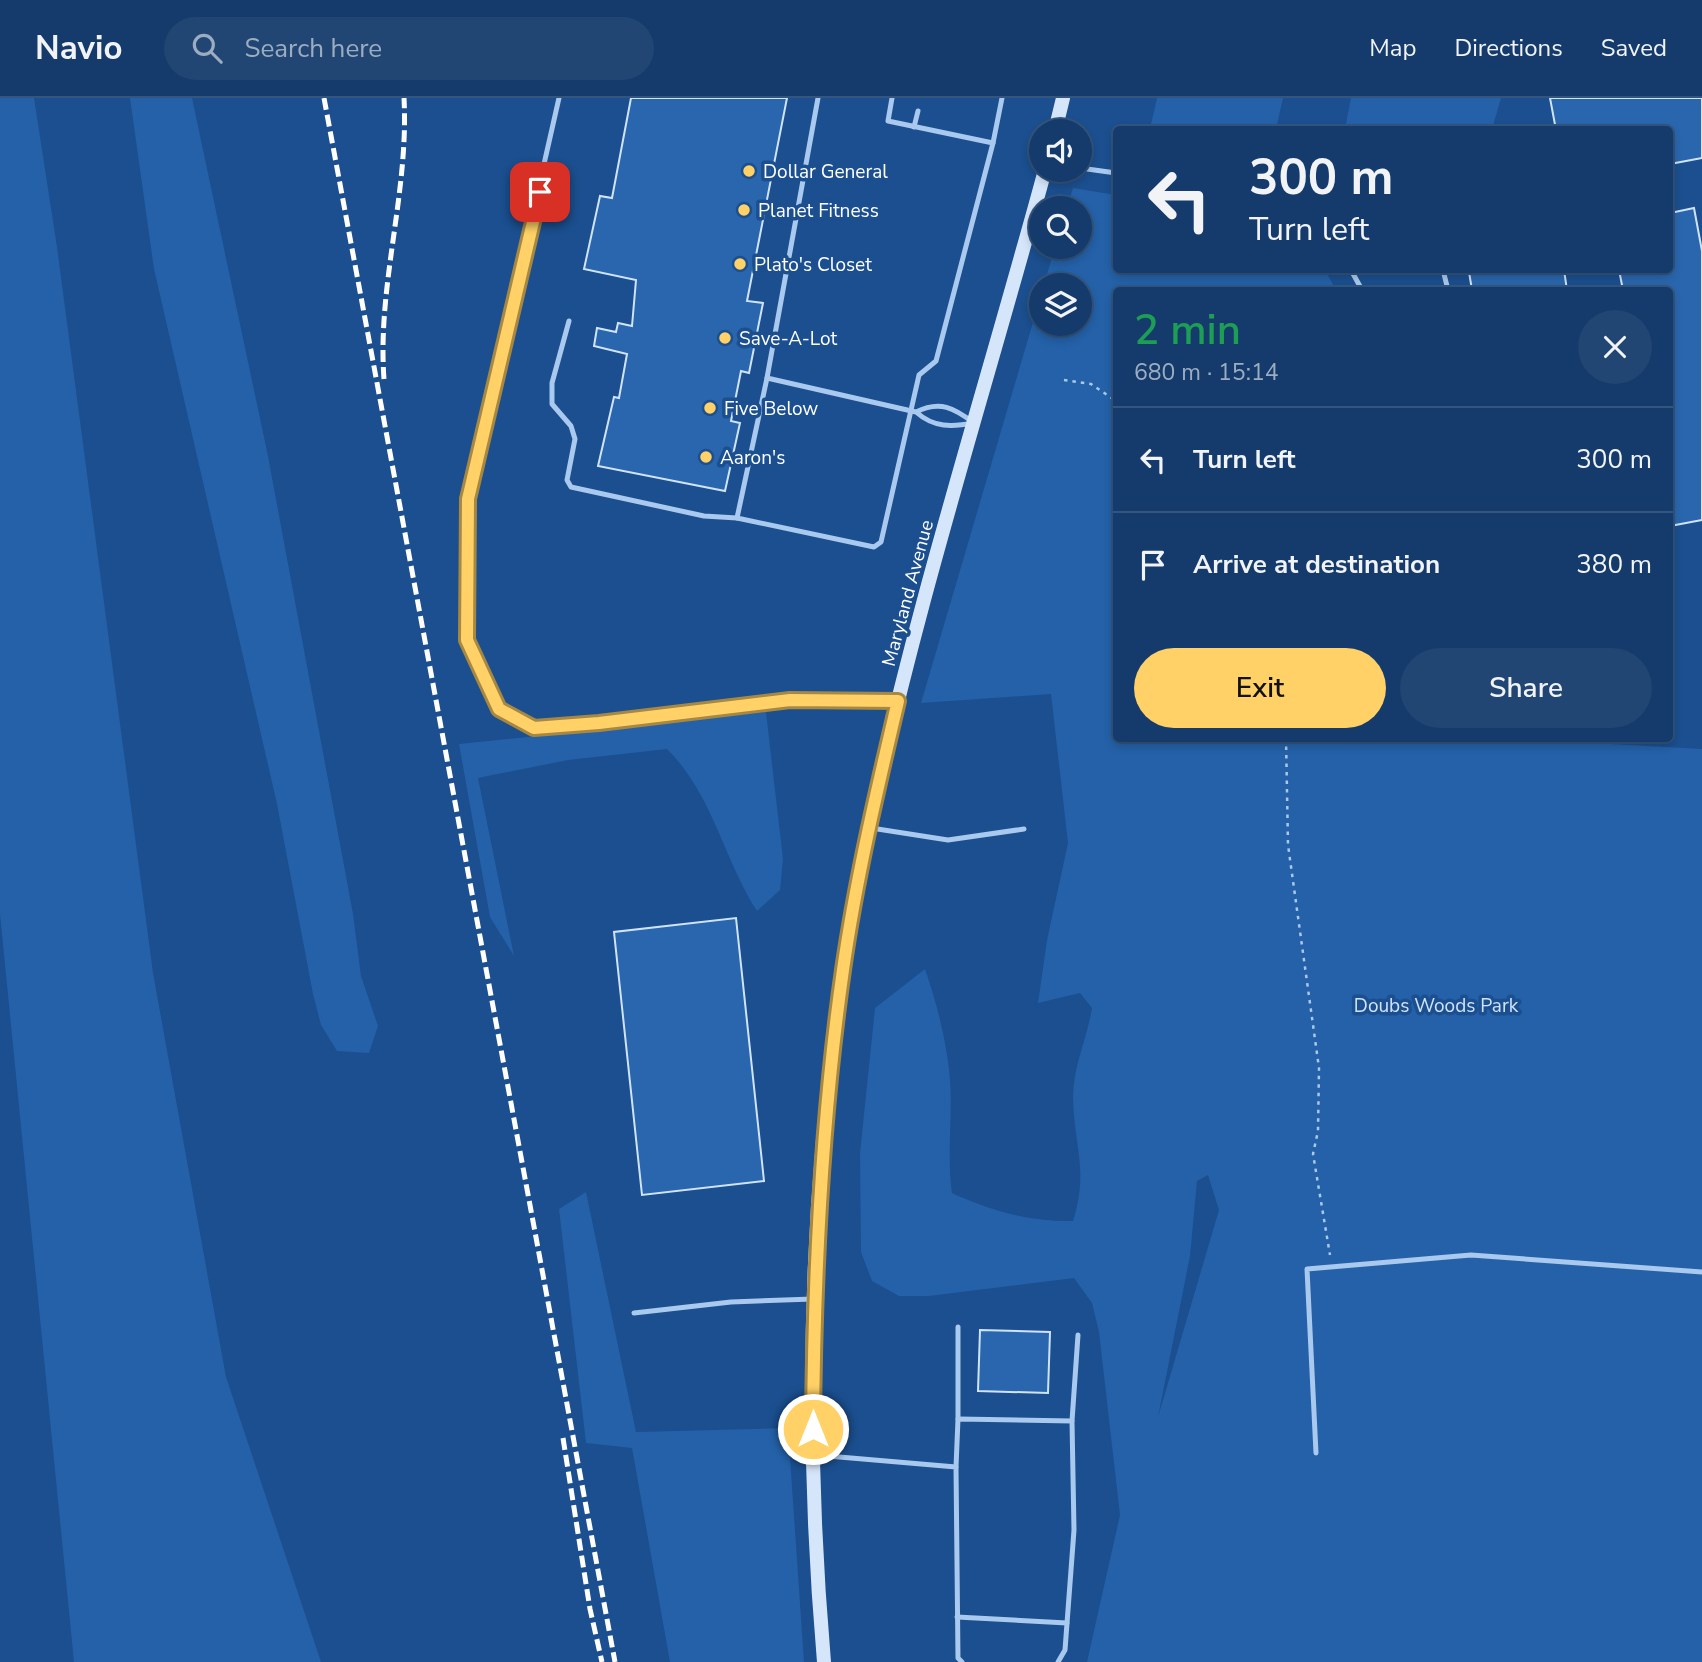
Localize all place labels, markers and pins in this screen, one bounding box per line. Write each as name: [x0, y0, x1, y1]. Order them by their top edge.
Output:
place label: Dollar General: [763, 159, 888, 185]
pin: [510, 162, 570, 222]
marker: Dollar General: [741, 163, 757, 179]
place label: Planet Fitness: [758, 198, 879, 224]
marker: Planet Fitness: [736, 202, 752, 218]
place label: Plato's Closet: [754, 252, 872, 278]
marker: Plato's Closet: [732, 256, 748, 272]
place label: Save-A-Lot: [739, 326, 838, 352]
marker: Save-A-Lot: [717, 330, 733, 346]
place label: Five Below: [724, 396, 818, 422]
marker: Five Below: [702, 400, 718, 416]
place label: Aaron's: [720, 445, 785, 471]
marker: Aaron's: [698, 449, 714, 465]

